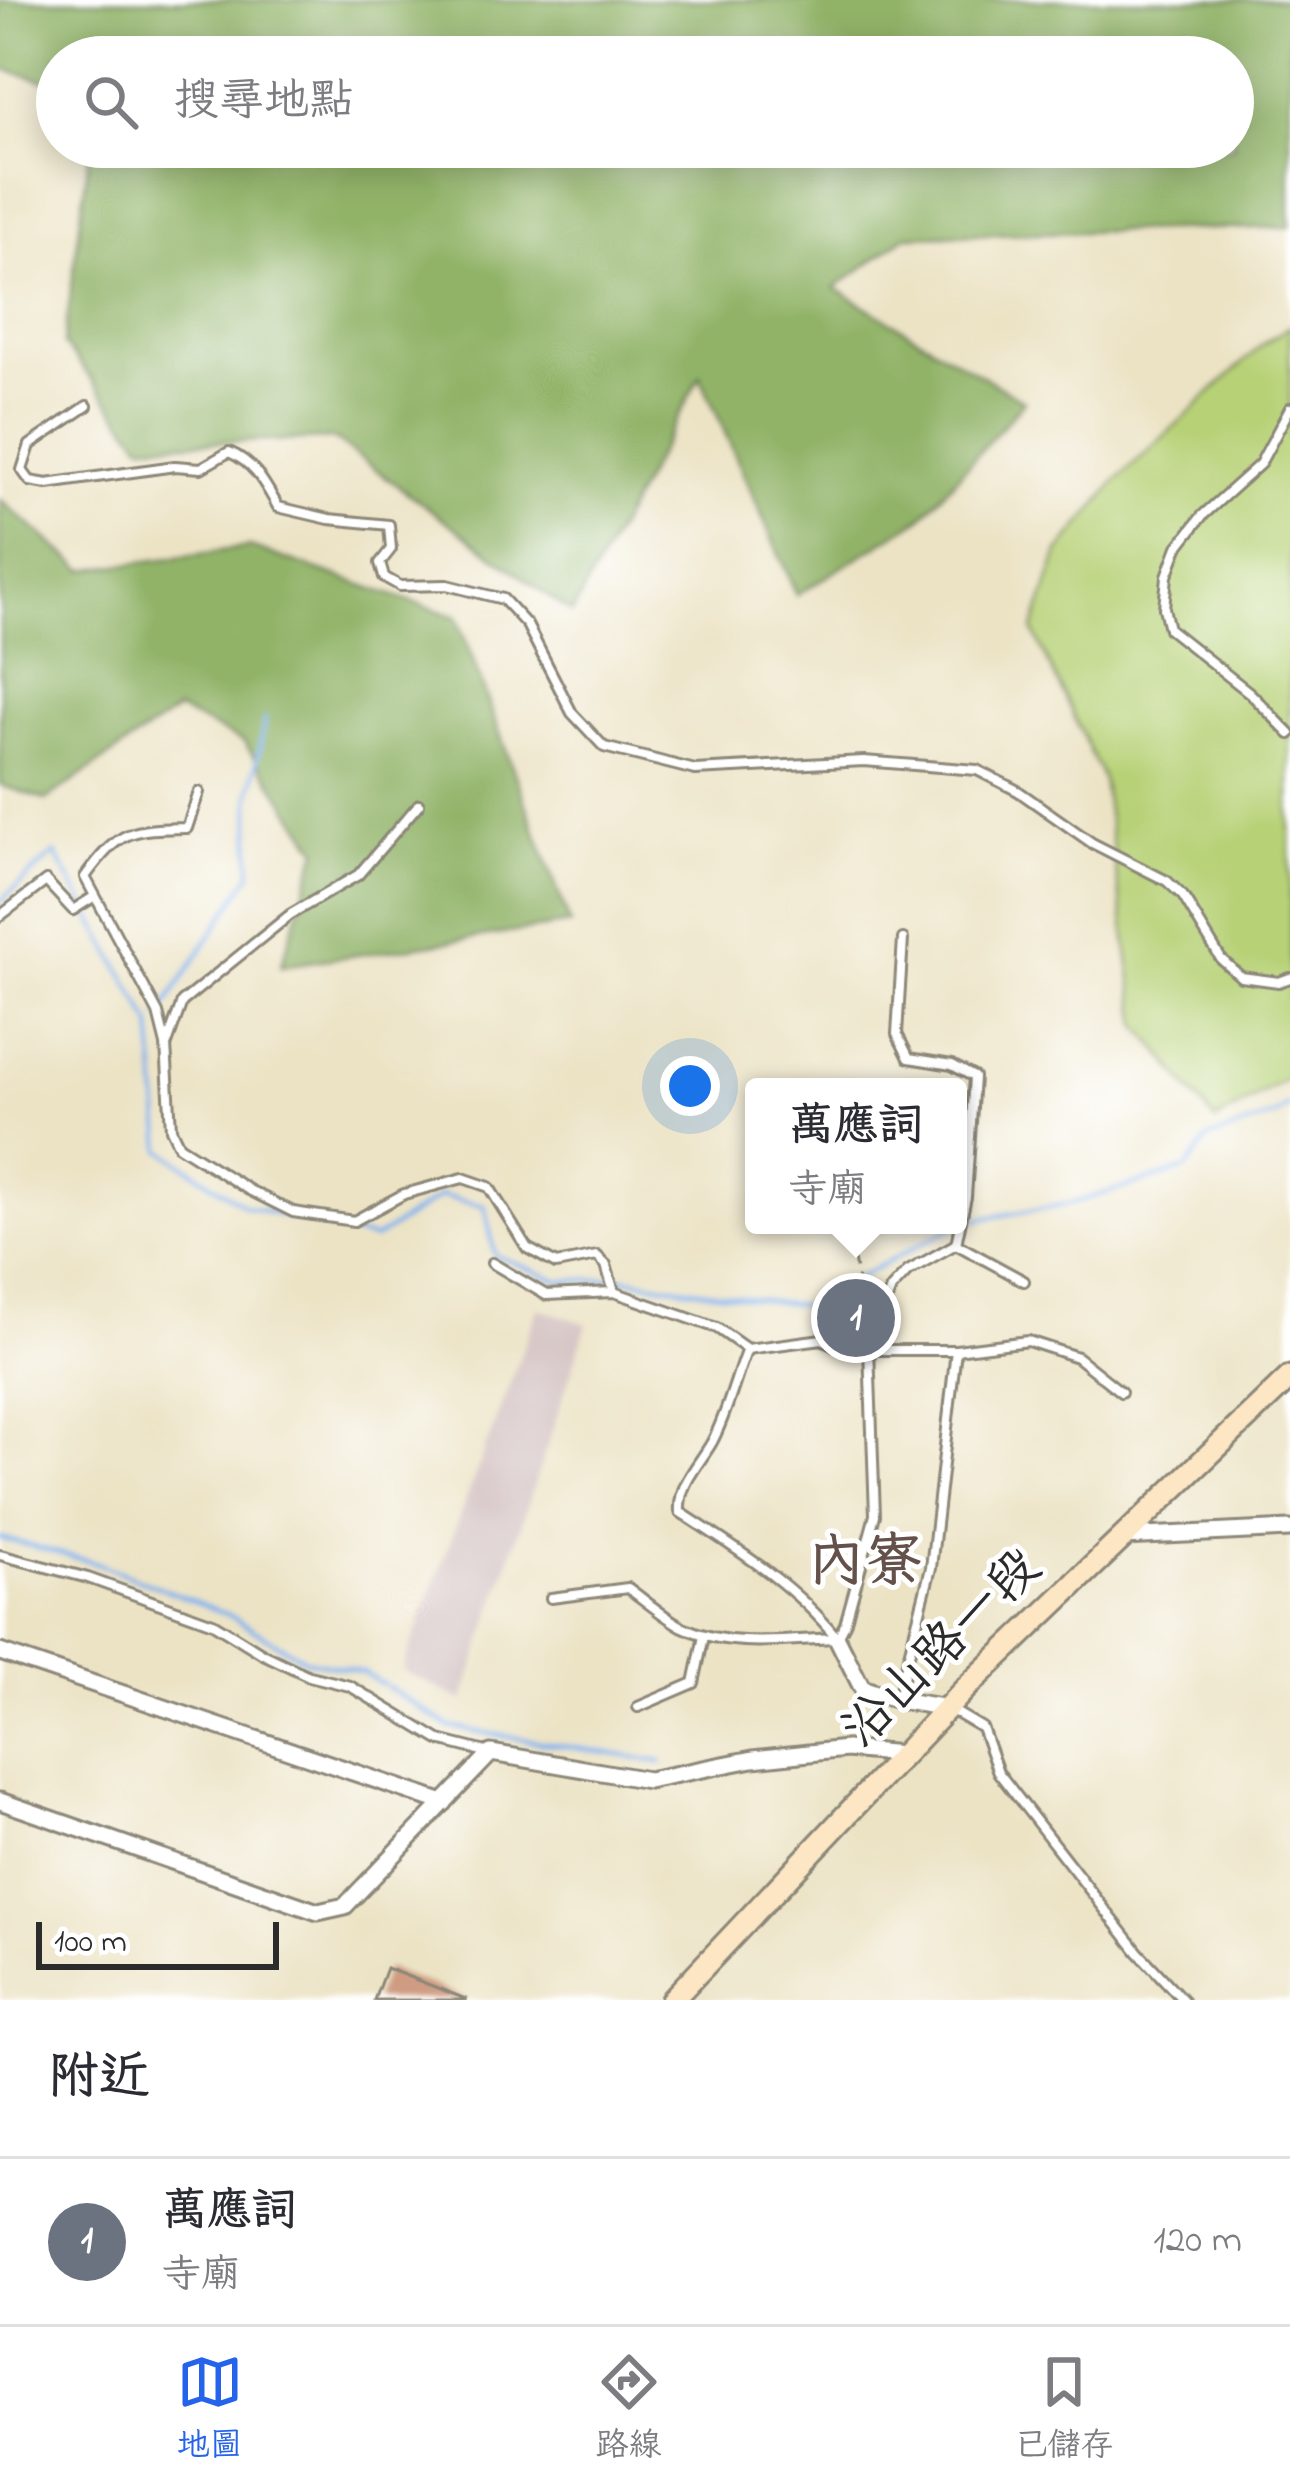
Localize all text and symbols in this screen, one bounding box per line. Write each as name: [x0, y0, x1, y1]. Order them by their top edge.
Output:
search box: [36, 36, 1254, 168]
icon: search: [78, 69, 144, 135]
text: 搜尋地點: [174, 70, 354, 136]
your location: [660, 1056, 720, 1116]
popup: [745, 1078, 967, 1234]
text: 萬應詞: [788, 1095, 924, 1161]
text: 寺廟: [788, 1163, 867, 1220]
pin: 1: [817, 1273, 895, 1363]
district label: 内寮: [808, 1524, 922, 1607]
street label: 沿山路一段: [826, 1533, 1060, 1767]
scale bar: [36, 1916, 279, 1969]
text: 100 m: [54, 1919, 127, 1967]
text: 附近: [48, 2042, 150, 2117]
text: 萬應詞: [162, 2180, 297, 2246]
text: 1: [81, 2213, 93, 2270]
text: 120 m: [1153, 2213, 1242, 2270]
text: 寺廟: [162, 2248, 240, 2305]
tab: 地圖: [177, 2349, 243, 2471]
tab: 路線: [596, 2349, 662, 2471]
tab: 已儲存: [1015, 2349, 1114, 2471]

